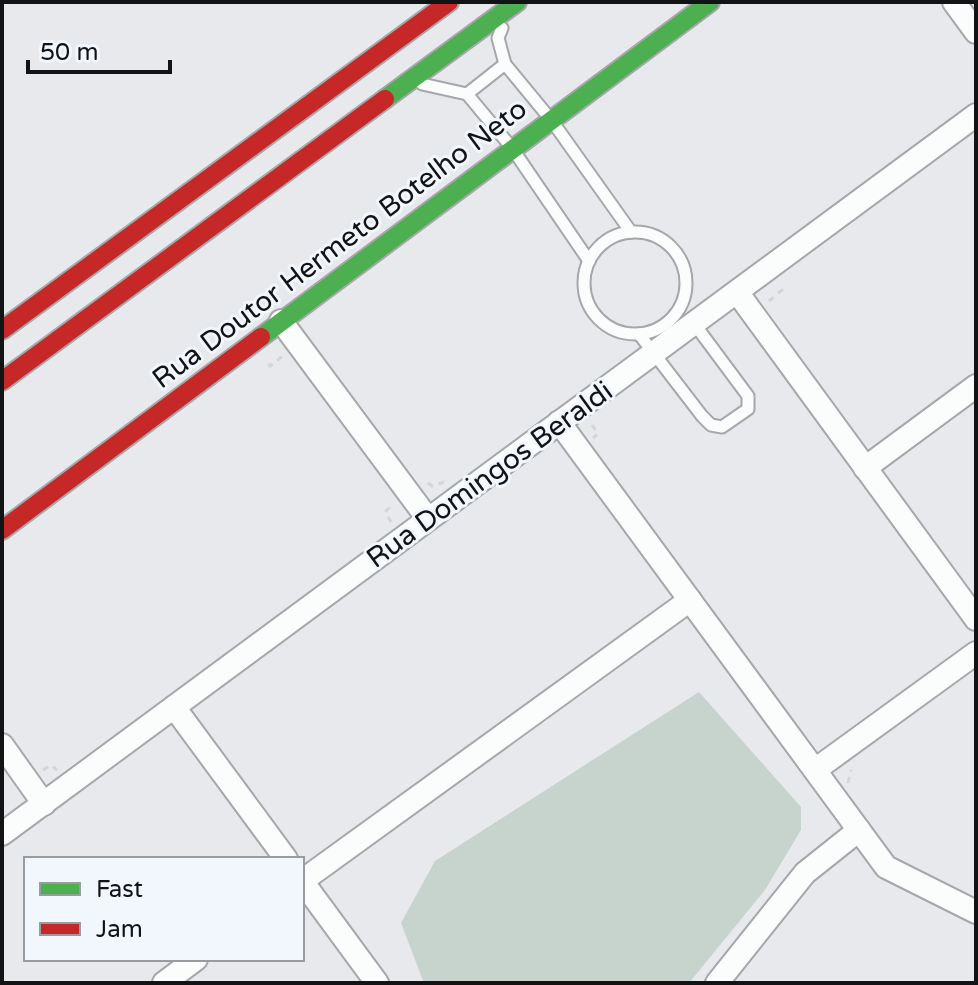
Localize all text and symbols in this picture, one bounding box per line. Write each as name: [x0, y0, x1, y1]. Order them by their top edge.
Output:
scale bar: [28, 24, 170, 74]
text: 50 m: [40, 38, 98, 67]
street label: Rua Doutor Hermeto Botelho Neto: [146, 92, 534, 396]
street label: Rua Domingos Beraldi: [360, 374, 619, 576]
legend: [24, 857, 304, 961]
text: Fast: [96, 875, 143, 904]
text: Jam: [96, 915, 143, 944]

